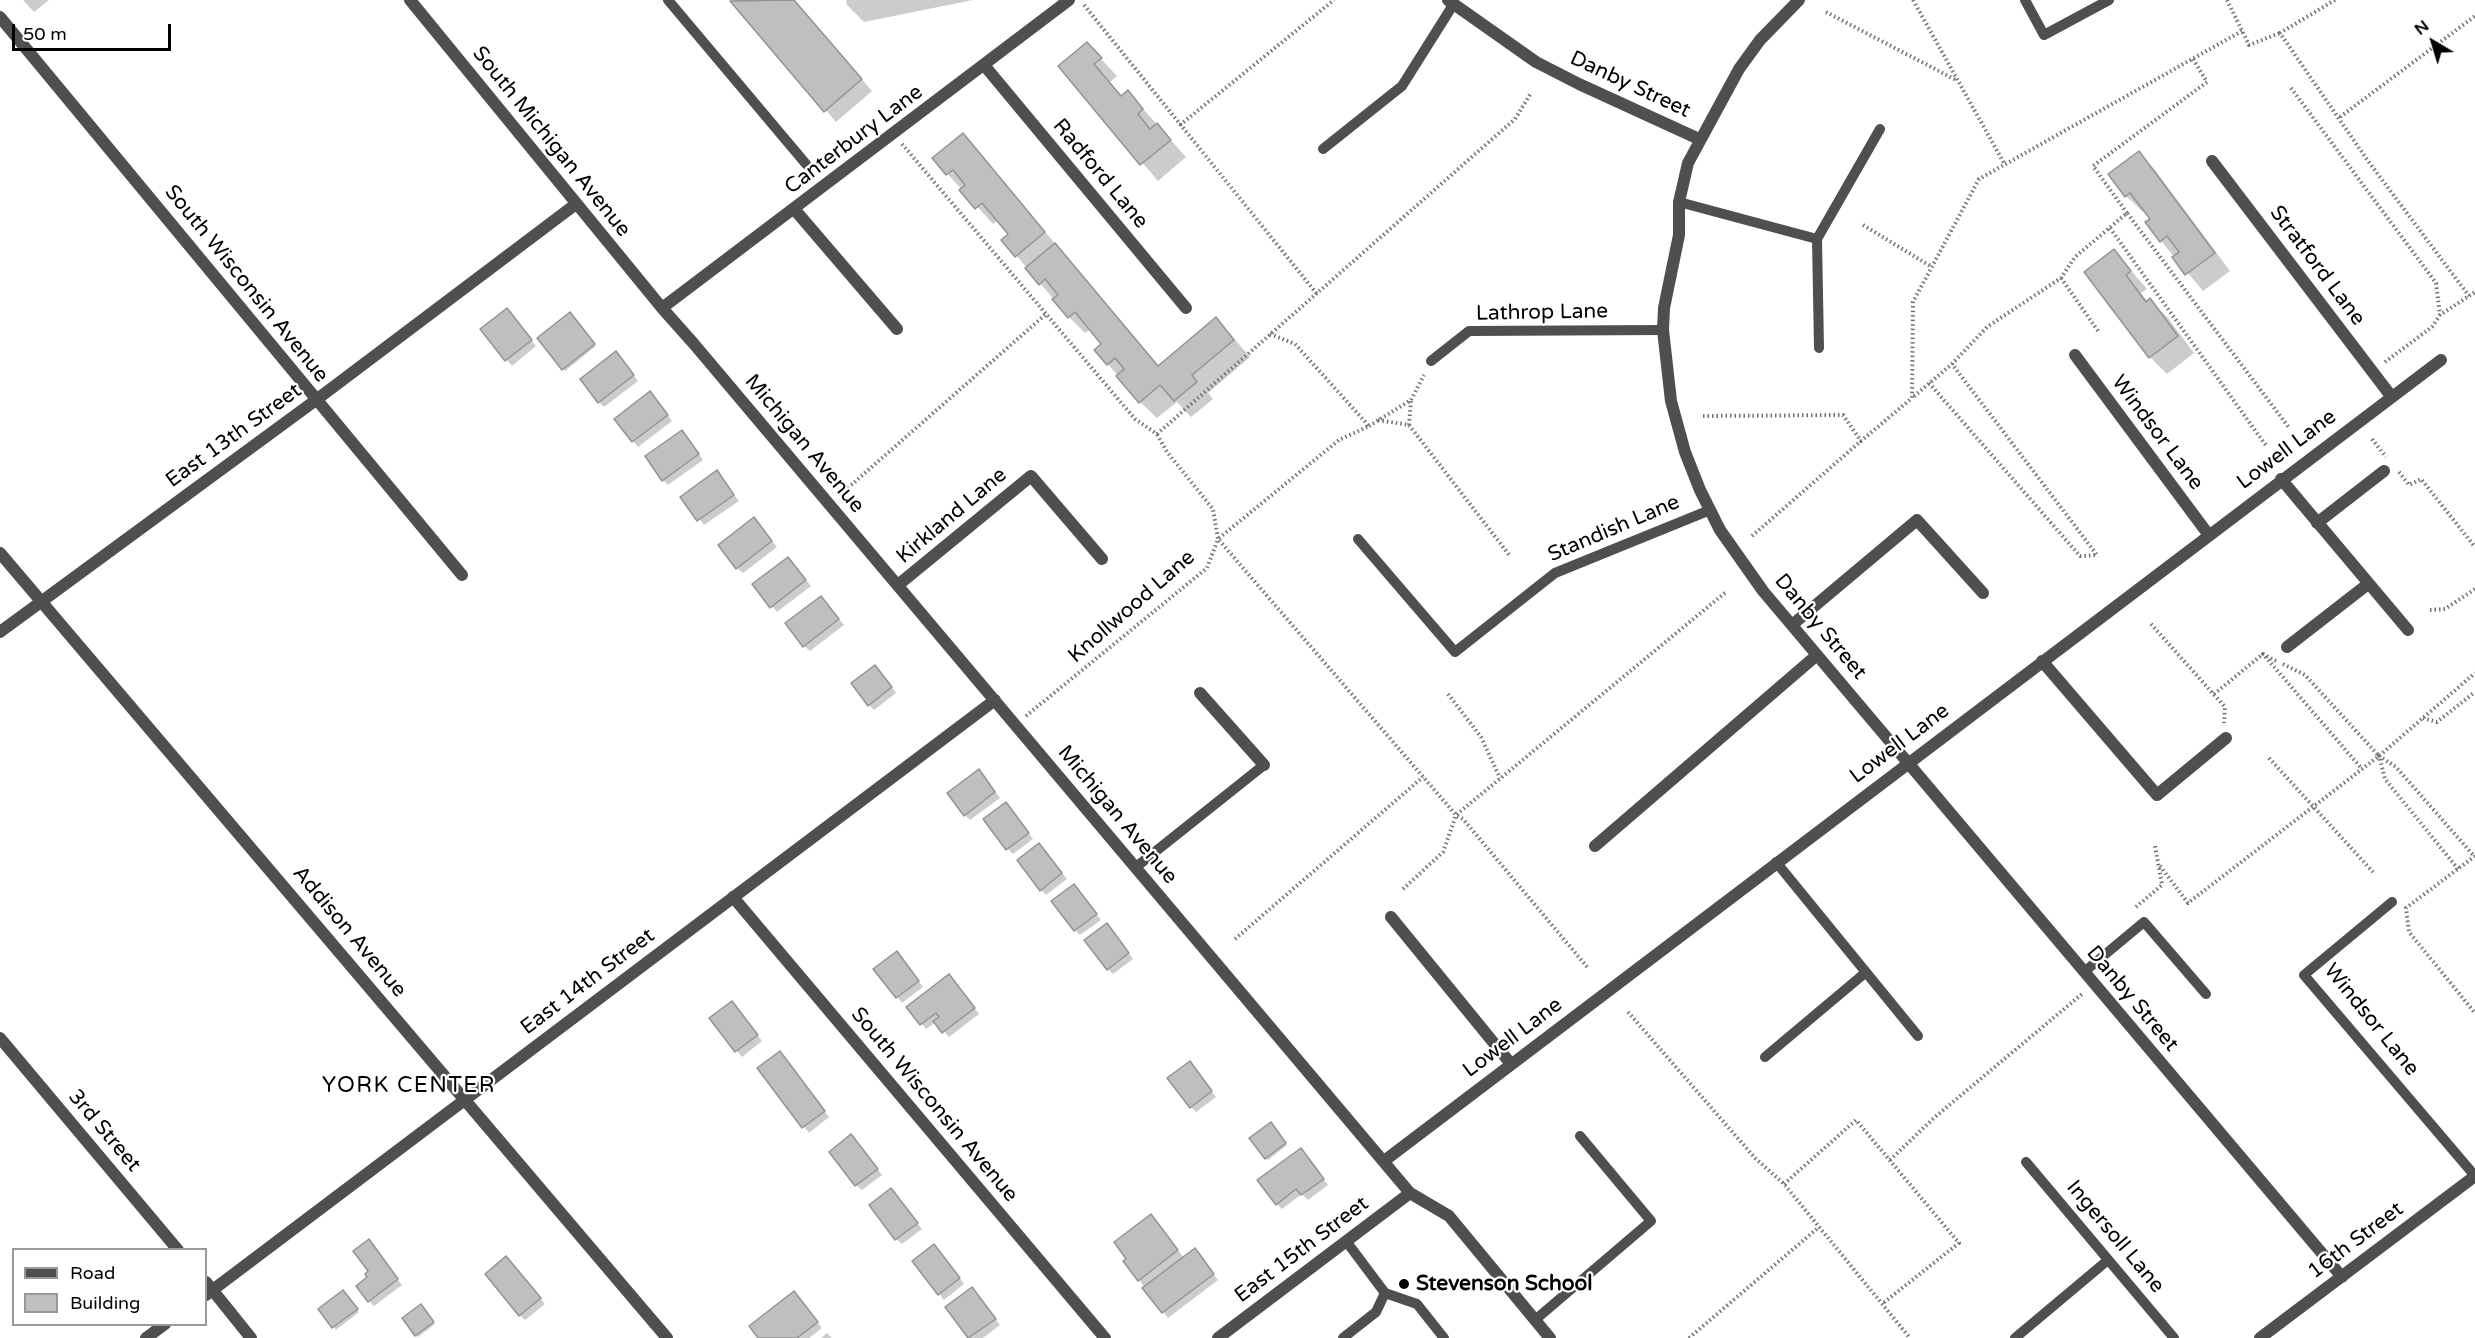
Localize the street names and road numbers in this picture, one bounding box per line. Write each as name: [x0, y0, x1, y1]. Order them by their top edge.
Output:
street label: South Michigan Avenue: [466, 42, 636, 242]
street label: Danby Street: [1566, 46, 1694, 124]
street label: Canterbury Lane: [780, 80, 928, 200]
street label: Radford Lane: [1047, 114, 1153, 234]
street label: South Wisconsin Avenue: [159, 180, 333, 388]
street label: Stratford Lane: [2264, 201, 2370, 331]
street label: Lathrop Lane: [1476, 299, 1608, 327]
street label: Michigan Avenue: [739, 370, 869, 518]
street label: Windsor Lane: [2106, 371, 2208, 495]
street label: East 13th Street: [161, 378, 307, 494]
street label: Lowell Lane: [2232, 405, 2342, 495]
street label: Kirkland Lane: [892, 463, 1012, 569]
street label: Standish Lane: [1544, 490, 1684, 568]
street label: Knollwood Lane: [1064, 545, 1200, 669]
street label: Danby Street: [1769, 569, 1871, 685]
street label: Lowell Lane: [1845, 699, 1955, 789]
street label: Michigan Avenue: [1052, 741, 1182, 889]
street label: Addison Avenue: [287, 861, 411, 1003]
street label: East 14th Street: [516, 923, 660, 1041]
street label: Danby Street: [2081, 941, 2183, 1057]
street label: Windsor Lane: [2318, 959, 2424, 1081]
street label: Lowell Lane: [1458, 993, 1568, 1083]
street label: South Wisconsin Avenue: [845, 1002, 1023, 1208]
street label: 3rd Street: [62, 1085, 146, 1177]
street label: Ingersoll Lane: [2061, 1176, 2169, 1298]
street label: East 15th Street: [1230, 1191, 1374, 1309]
street label: 16th Street: [2303, 1197, 2409, 1285]

